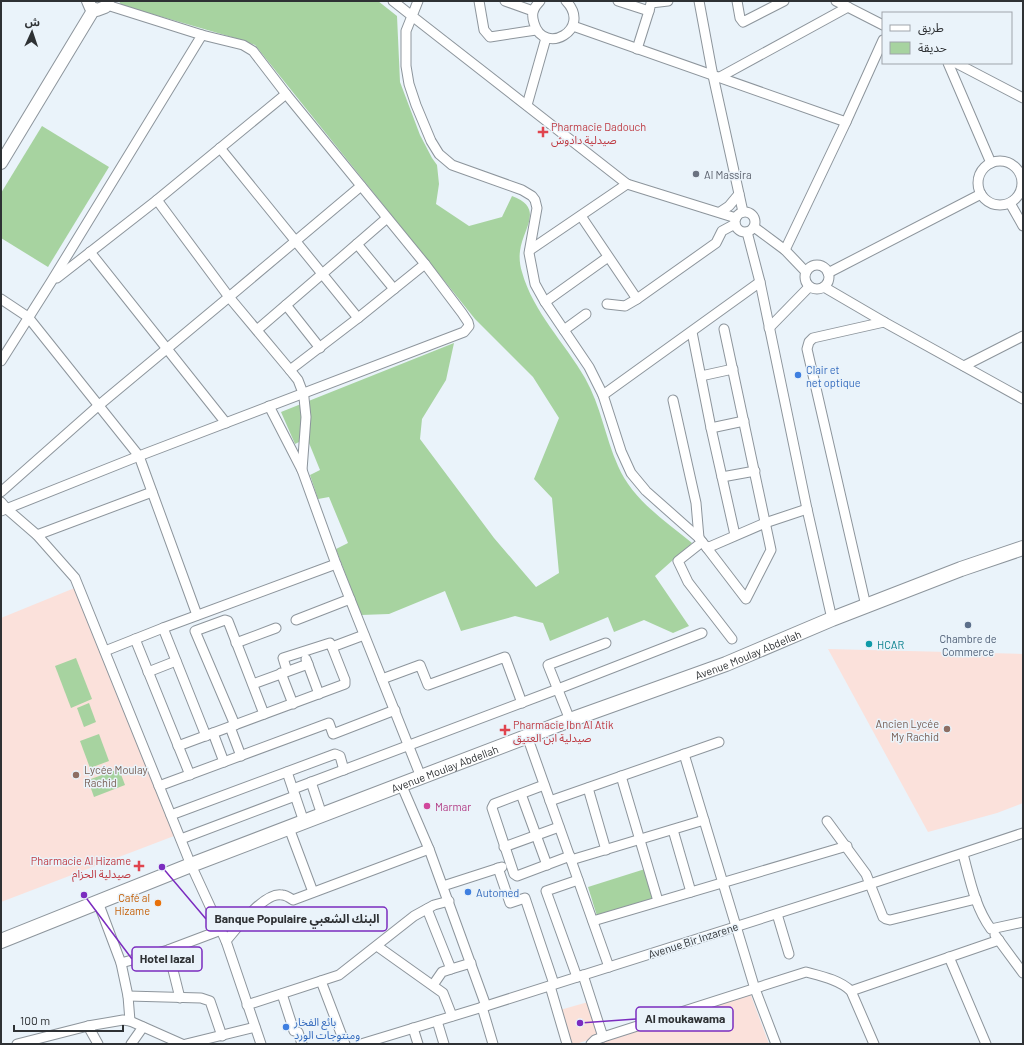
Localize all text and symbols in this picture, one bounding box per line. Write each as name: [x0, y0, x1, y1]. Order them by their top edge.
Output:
north arrow: [12, 12, 52, 52]
legend: [882, 12, 1012, 64]
text: ش: [25, 15, 40, 29]
text: طريق: [918, 20, 944, 36]
text: حديقة: [918, 40, 947, 55]
place label: Pharmacie Dadouch صيدلية دادوش: [551, 120, 646, 147]
marker: Pharmacie Dadouch صيدلية دادوش: [538, 127, 548, 137]
place label: Al Massira: [704, 168, 752, 181]
marker: Al Massira: [691, 169, 701, 179]
place label: Clair et net optique: [806, 363, 861, 389]
marker: Clair et net optique: [793, 370, 803, 380]
marker: Chambre de Commerce: [963, 620, 973, 630]
street label: Avenue Moulay Abdellah: [693, 627, 803, 681]
place label: Chambre de Commerce: [939, 632, 997, 658]
place label: HCAR: [877, 638, 905, 651]
marker: HCAR: [864, 639, 874, 649]
place label: Ancien Lycée My Rachid: [876, 717, 939, 743]
place label: Pharmacie Ibn Al Atik صيدلية ابن العتيق: [513, 718, 614, 745]
marker: Ancien Lycée My Rachid: [942, 724, 952, 734]
marker: Pharmacie Ibn Al Atik صيدلية ابن العتيق: [500, 725, 510, 735]
street label: Avenue Moulay Abdellah: [389, 742, 500, 794]
place label: Lycée Moulay Rachid: [84, 763, 148, 789]
marker: Lycée Moulay Rachid: [71, 770, 81, 780]
place label: Marmar: [435, 800, 471, 813]
marker: Marmar: [422, 801, 432, 811]
place label: Pharmacie Al Hizame صيدلية الحزام: [31, 854, 131, 882]
marker: Pharmacie Al Hizame صيدلية الحزام: [134, 861, 144, 871]
place label: Automed: [476, 886, 519, 899]
marker: Automed: [463, 887, 473, 897]
place label: Café al Hizame: [115, 891, 150, 917]
marker: Café al Hizame: [153, 898, 163, 908]
callout: Banque Populaire البنك الشعبي: [206, 907, 387, 931]
text: Banque Populaire البنك الشعبي: [214, 911, 380, 929]
street label: Avenue Bir Inzarene: [646, 919, 740, 961]
callout: Hotel Iazal: [132, 947, 202, 971]
text: Hotel Iazal: [140, 951, 194, 965]
scale bar: [14, 1007, 123, 1033]
callout: Al moukawama: [636, 1007, 733, 1031]
text: Al moukawama: [645, 1011, 725, 1025]
text: 100 m: [20, 1013, 50, 1027]
place label: بائع الفخار ومنتوجات الورد: [293, 1015, 360, 1042]
marker: بائع الفخار ومنتوجات الورد: [281, 1022, 291, 1032]

